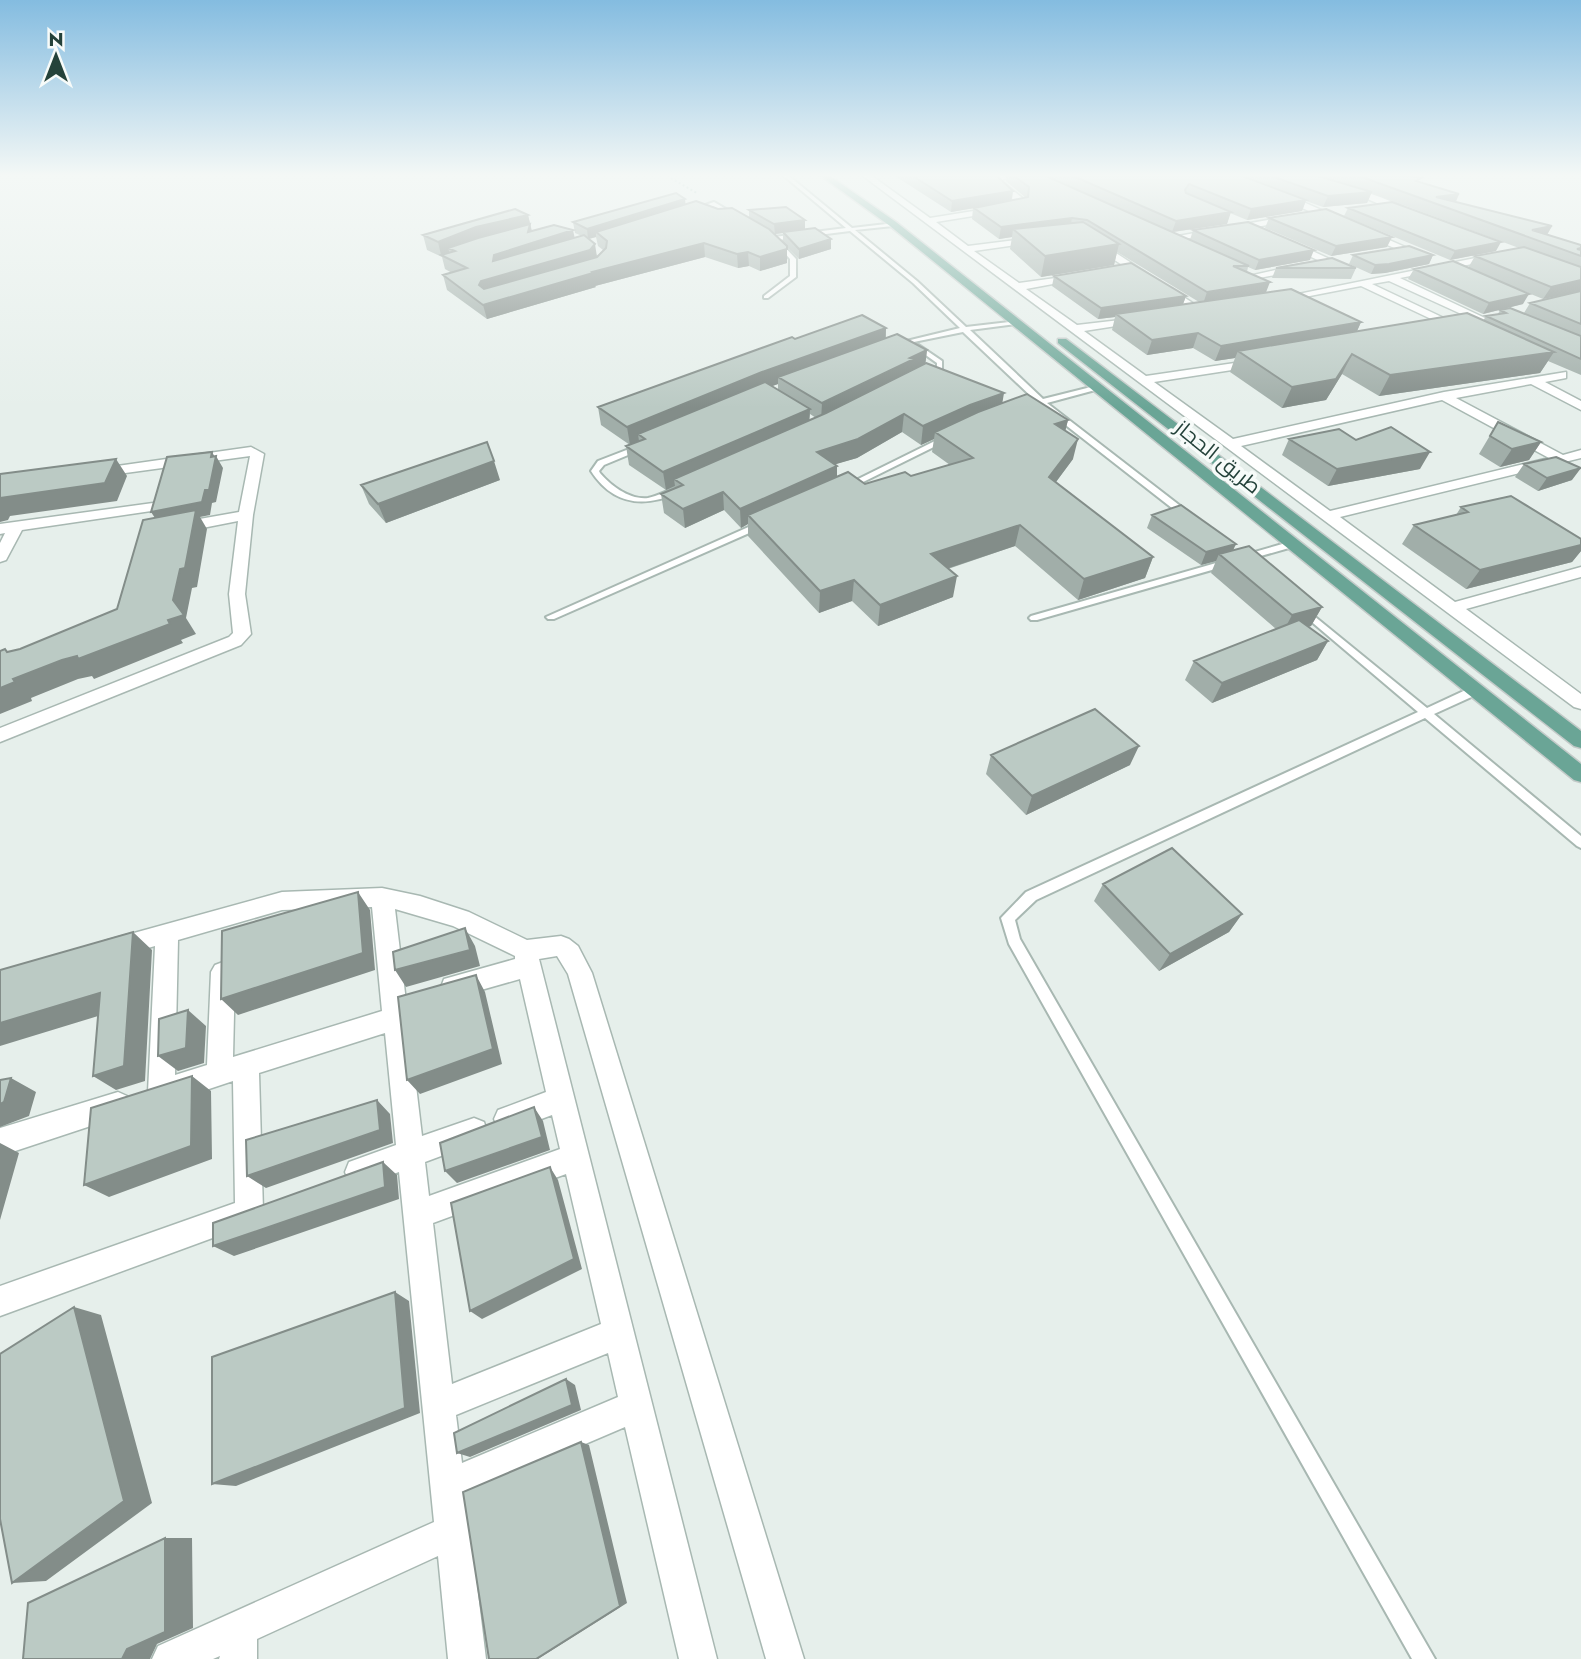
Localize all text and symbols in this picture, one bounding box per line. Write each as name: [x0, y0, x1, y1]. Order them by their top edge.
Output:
north arrow: [21, 21, 91, 91]
text: N: [48, 26, 64, 53]
street label: طريق الحجاز: [1168, 412, 1267, 501]

